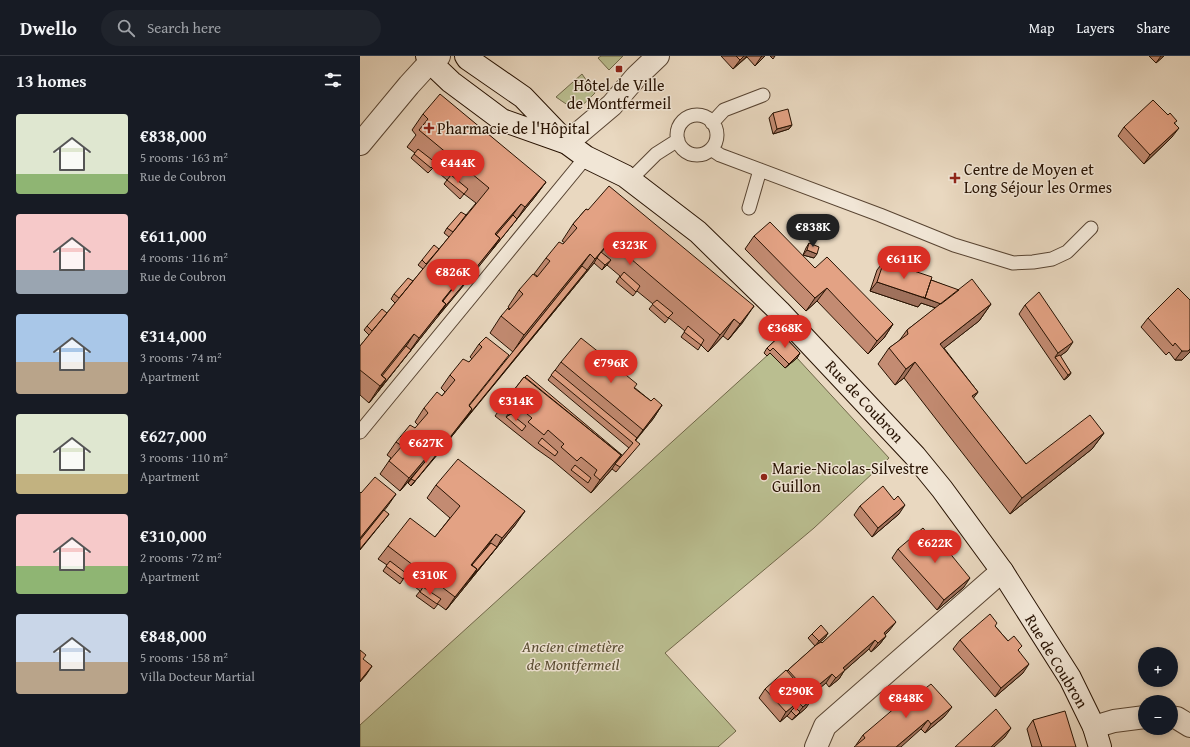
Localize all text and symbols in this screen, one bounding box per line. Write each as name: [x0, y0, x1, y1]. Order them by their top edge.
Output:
search box: [101, 10, 381, 46]
text: Dwello: [20, 14, 77, 42]
icon: search: [115, 17, 137, 39]
text: Search here: [147, 17, 221, 38]
text: Map: [1029, 18, 1055, 38]
text: Layers: [1077, 18, 1115, 38]
text: Share: [1137, 18, 1170, 38]
marker: Hôtel de Ville de Montfermeil: [614, 64, 624, 74]
text: 13 homes: [16, 68, 87, 93]
icon: filters: [322, 69, 344, 91]
place label: Hôtel de Ville de Montfermeil: [567, 73, 672, 115]
place label: Pharmacie de l'Hôpital: [437, 116, 590, 140]
text: €838,000: [140, 123, 206, 148]
marker: Pharmacie de l'Hôpital: [424, 123, 434, 133]
icon: home: [48, 130, 96, 178]
text: 5 rooms · 163 m²: [140, 148, 228, 167]
pin: €444K: [430, 150, 486, 184]
text: €444K: [440, 153, 476, 172]
place label: Centre de Moyen et Long Séjour les Ormes: [964, 157, 1112, 199]
text: Rue de Coubron: [140, 167, 226, 186]
marker: Centre de Moyen et Long Séjour les Ormes: [949, 172, 961, 184]
pin: €838K: [785, 214, 841, 248]
text: €838K: [795, 217, 831, 236]
text: €611,000: [140, 223, 206, 248]
icon: home: [48, 230, 96, 278]
pin: €323K: [602, 232, 658, 266]
text: €323K: [612, 235, 648, 254]
pin: €611K: [876, 246, 932, 280]
text: 4 rooms · 116 m²: [140, 248, 228, 267]
text: €611K: [886, 249, 922, 268]
pin: €826K: [425, 259, 481, 293]
text: €826K: [435, 262, 471, 281]
text: Rue de Coubron: [140, 267, 226, 286]
pin: €368K: [757, 315, 813, 349]
text: €368K: [767, 318, 803, 337]
text: €314,000: [140, 323, 206, 348]
icon: home: [48, 330, 96, 378]
text: 3 rooms · 74 m²: [140, 348, 222, 367]
pin: €796K: [583, 350, 639, 384]
text: €796K: [593, 353, 629, 372]
street label: Rue de Coubron: [820, 354, 910, 448]
text: Apartment: [140, 367, 200, 386]
pin: €314K: [488, 388, 544, 422]
text: €314K: [498, 391, 534, 410]
text: €627,000: [140, 423, 206, 448]
icon: home: [48, 430, 96, 478]
pin: €627K: [398, 430, 454, 464]
text: €627K: [408, 433, 444, 452]
text: 3 rooms · 110 m²: [140, 448, 228, 467]
place label: Marie-Nicolas-Silvestre Guillon: [772, 456, 929, 498]
text: Apartment: [140, 467, 200, 486]
marker: Marie-Nicolas-Silvestre Guillon: [759, 472, 769, 482]
text: €310,000: [140, 523, 206, 548]
icon: home: [48, 530, 96, 578]
pin: €622K: [907, 530, 963, 564]
text: €622K: [917, 533, 953, 552]
text: 2 rooms · 72 m²: [140, 548, 222, 567]
pin: €310K: [402, 562, 458, 596]
text: €310K: [412, 565, 448, 584]
text: Apartment: [140, 567, 200, 586]
street label: Rue de Coubron: [1019, 609, 1095, 713]
text: €848,000: [140, 623, 206, 648]
icon: home: [48, 630, 96, 678]
park label: Ancien cimetière de Montfermeil: [521, 634, 624, 676]
map controls: [1138, 647, 1178, 735]
button: +: [1138, 647, 1178, 687]
text: 5 rooms · 158 m²: [140, 648, 228, 667]
text: Villa Docteur Martial: [140, 667, 255, 686]
pin: €290K: [768, 678, 824, 712]
text: €290K: [778, 681, 814, 700]
pin: €848K: [878, 685, 934, 719]
text: €848K: [888, 688, 924, 707]
button: −: [1138, 695, 1178, 735]

